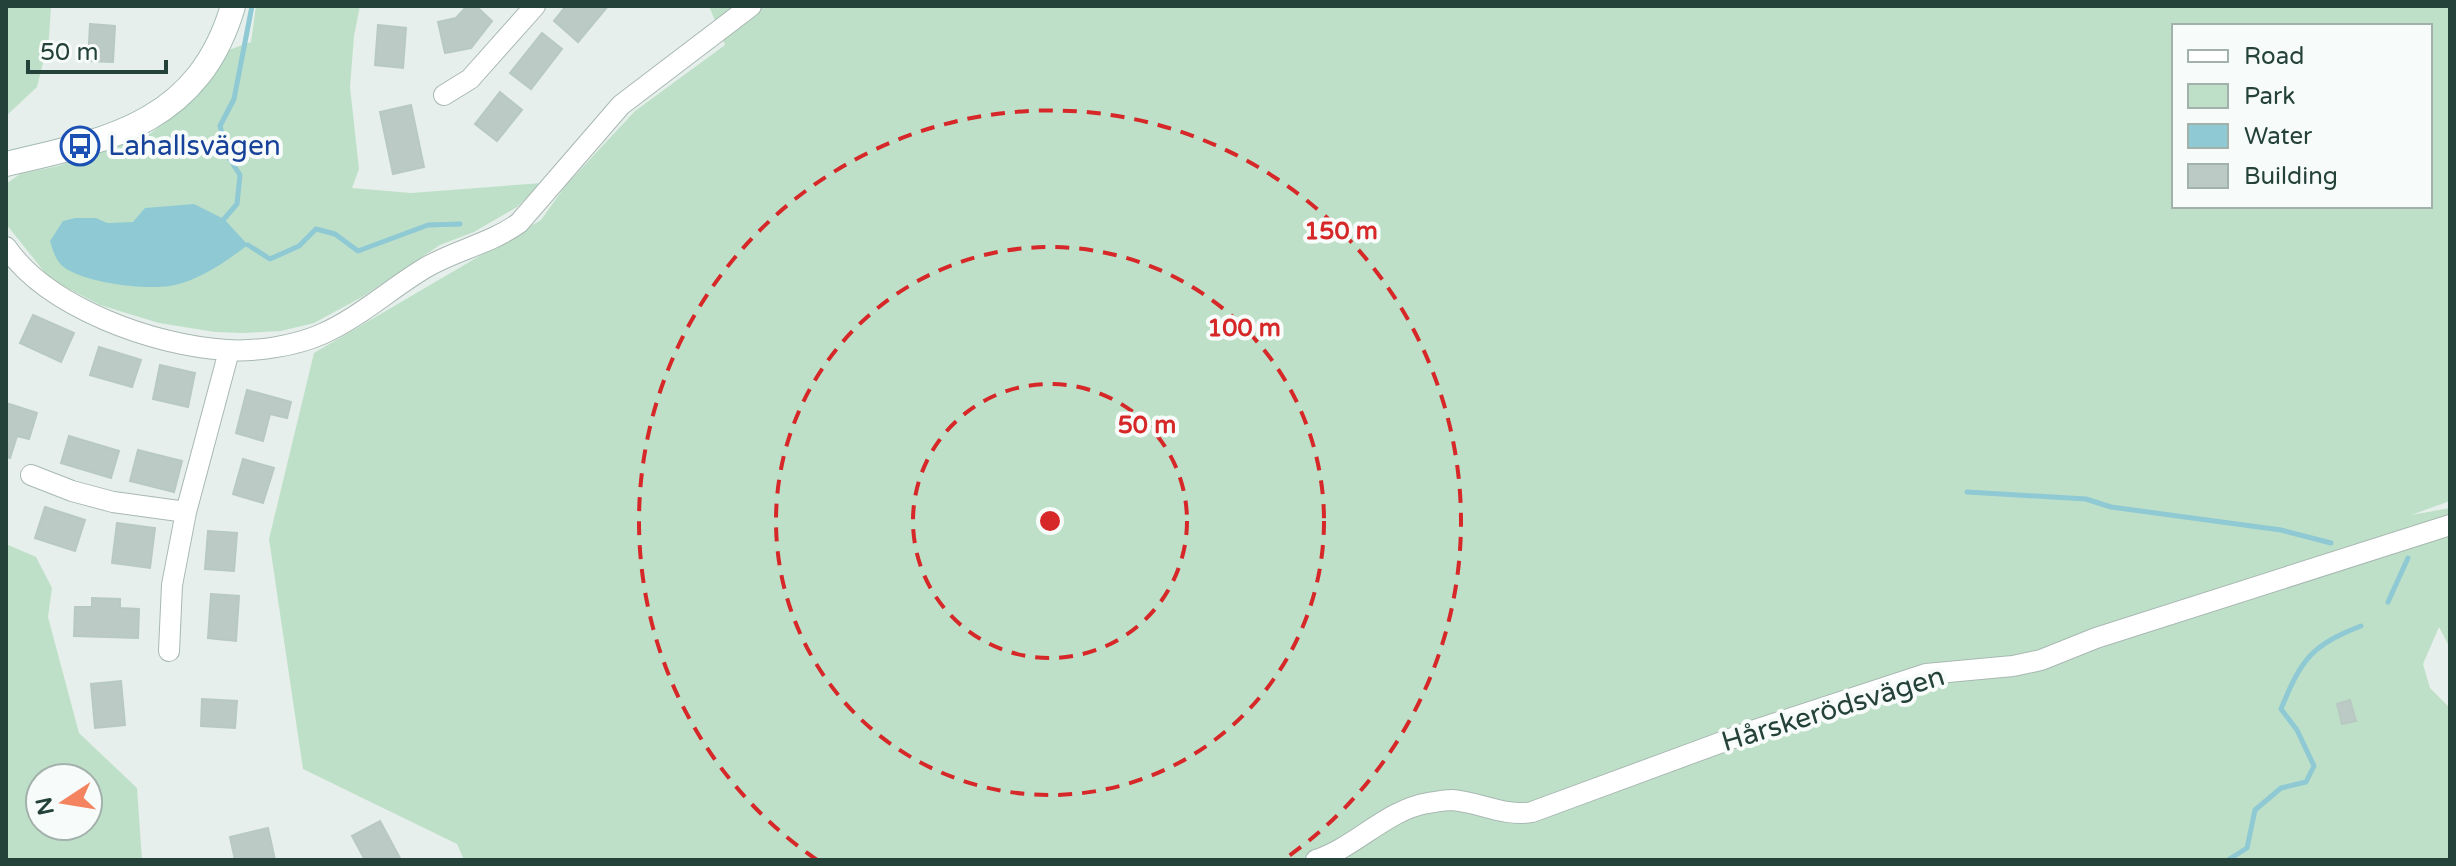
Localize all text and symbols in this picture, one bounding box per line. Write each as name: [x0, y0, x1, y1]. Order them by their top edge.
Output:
scale bar: [28, 24, 166, 74]
legend: [2172, 24, 2432, 208]
text: 50 m: [40, 38, 98, 67]
text: Road: [2244, 42, 2304, 71]
text: Park: [2244, 82, 2295, 111]
text: Water: [2244, 122, 2313, 151]
bus stop icon: Lahallsvägen: [59, 125, 101, 167]
place label: Lahallsvägen: [108, 129, 281, 163]
text: Building: [2244, 162, 2338, 191]
text: 150 m: [1304, 217, 1378, 246]
text: 100 m: [1207, 314, 1281, 343]
text: 50 m: [1118, 411, 1176, 440]
centre of rings: [1036, 507, 1064, 535]
street label: Hårskerödsvägen: [1717, 659, 1949, 759]
north arrow: [24, 762, 104, 842]
text: N: [31, 795, 60, 817]

